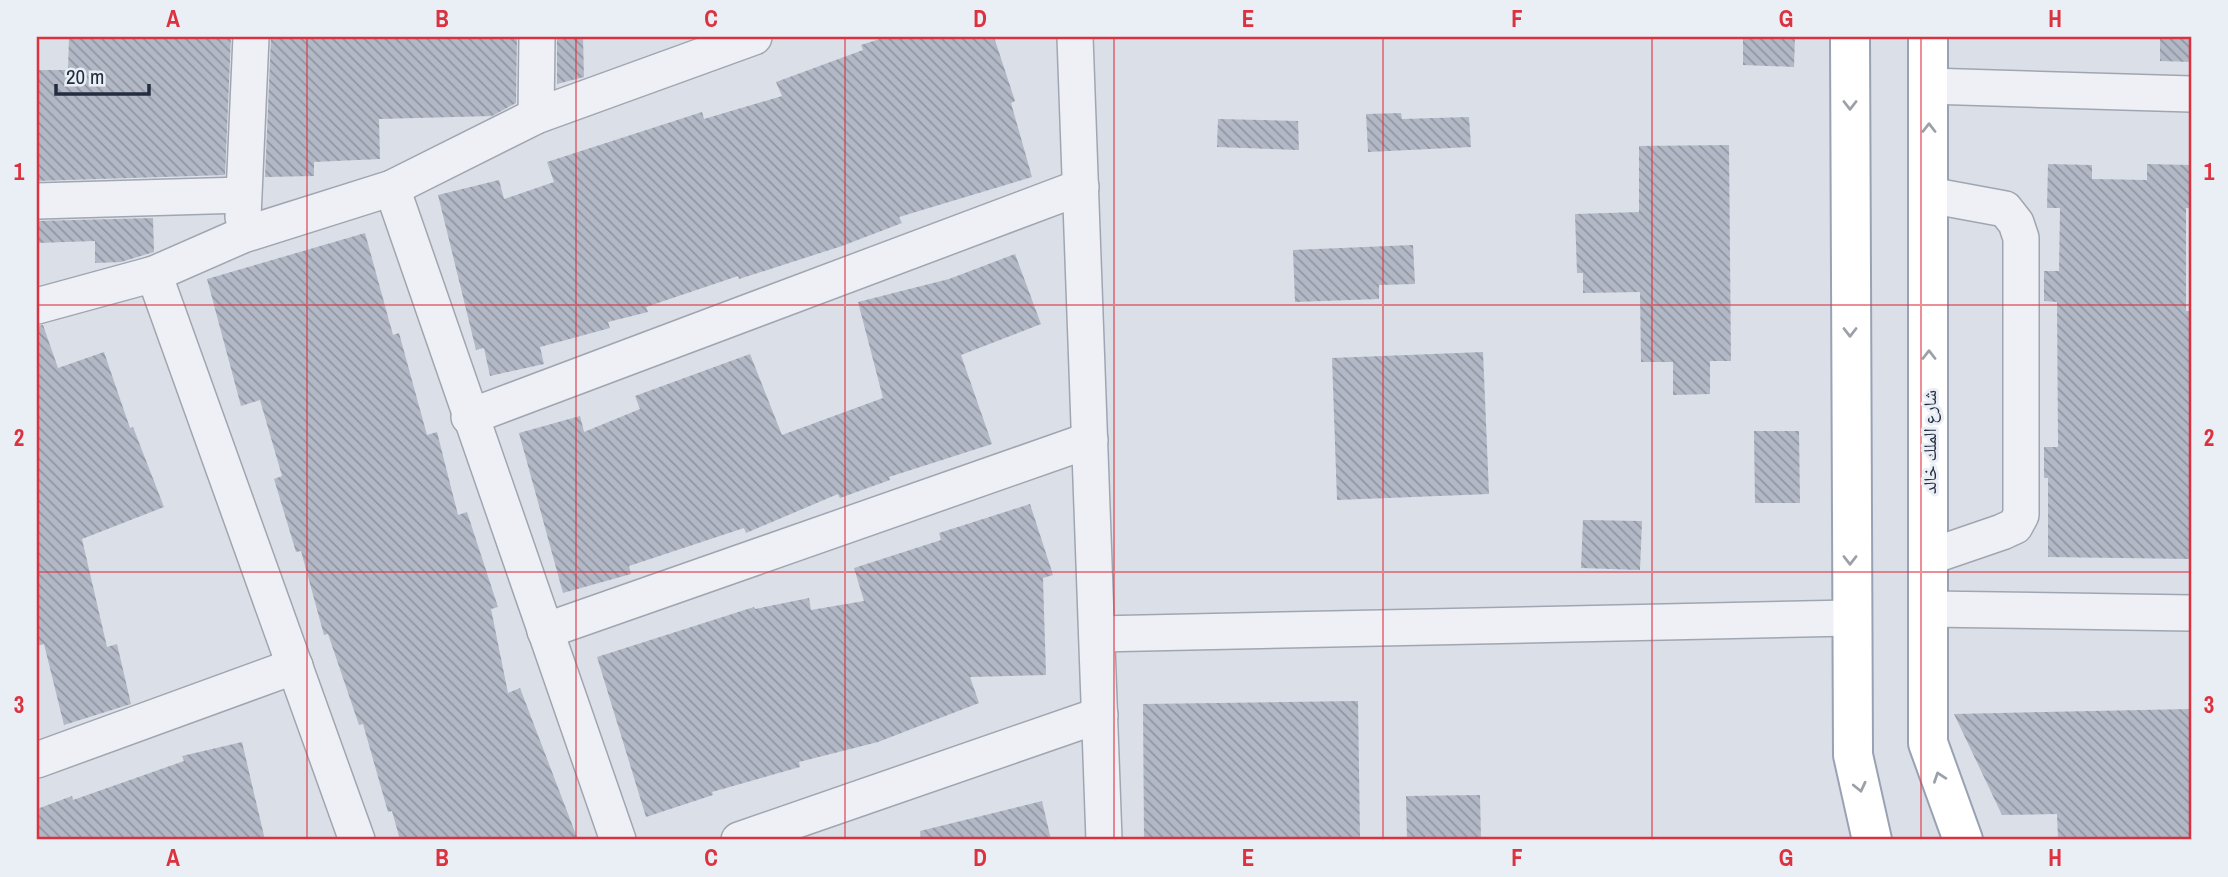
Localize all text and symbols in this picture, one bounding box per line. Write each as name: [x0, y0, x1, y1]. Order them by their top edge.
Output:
text: A: [166, 3, 180, 34]
text: B: [435, 3, 449, 34]
text: C: [704, 3, 718, 34]
text: D: [973, 3, 987, 34]
text: E: [1242, 3, 1254, 34]
text: F: [1511, 3, 1523, 34]
text: G: [1779, 3, 1793, 34]
text: H: [2048, 3, 2062, 34]
scale bar: [56, 52, 149, 96]
text: 20 m: [66, 62, 104, 91]
one-way arrow: [1842, 100, 1858, 111]
one-way arrow: [1921, 122, 1937, 132]
text: 1: [14, 156, 25, 187]
text: 1: [2204, 156, 2215, 187]
one-way arrow: [1842, 328, 1858, 338]
one-way arrow: [1921, 349, 1937, 360]
street label: شارع الملك خالد: [1917, 390, 1942, 494]
text: 2: [14, 422, 24, 453]
text: 2: [2204, 422, 2214, 453]
one-way arrow: [1842, 555, 1858, 566]
text: 3: [14, 689, 24, 720]
text: 3: [2204, 689, 2214, 720]
one-way arrow: [1933, 771, 1947, 783]
one-way arrow: [1852, 781, 1866, 793]
text: A: [166, 842, 180, 873]
text: B: [435, 842, 449, 873]
text: C: [704, 842, 718, 873]
text: D: [973, 842, 987, 873]
text: E: [1242, 842, 1254, 873]
text: F: [1511, 842, 1523, 873]
text: G: [1779, 842, 1793, 873]
text: H: [2048, 842, 2062, 873]

